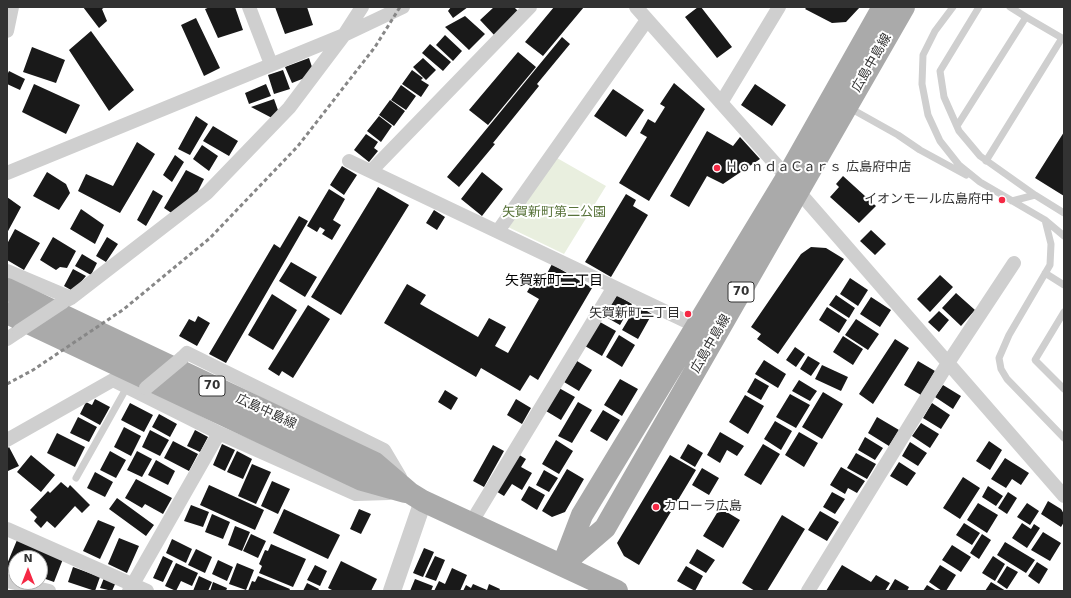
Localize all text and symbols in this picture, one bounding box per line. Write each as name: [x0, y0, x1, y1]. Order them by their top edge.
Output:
street label: 広島中島線: [849, 31, 895, 95]
place label: ＨｏｎｄａＣａｒｓ 広島府中店: [725, 160, 911, 176]
marker: ＨｏｎｄａＣａｒｓ 広島府中店: [712, 163, 722, 173]
place label: イオンモール広島府中: [864, 192, 994, 208]
marker: イオンモール広島府中: [997, 195, 1007, 205]
park label: 矢賀新町第二公園: [502, 205, 606, 221]
district label: 矢賀新町二丁目: [505, 273, 603, 289]
road number: 70: [728, 282, 754, 302]
place label: 矢賀新町二丁目: [589, 306, 680, 322]
marker: 矢賀新町二丁目: [683, 309, 693, 319]
street label: 広島中島線: [688, 312, 734, 376]
road number: 70: [199, 376, 225, 396]
street label: 広島中島線: [233, 391, 299, 433]
place label: カローラ広島: [664, 499, 742, 515]
marker: カローラ広島: [651, 502, 661, 512]
north arrow: [8, 550, 48, 590]
text: N: [23, 552, 33, 565]

